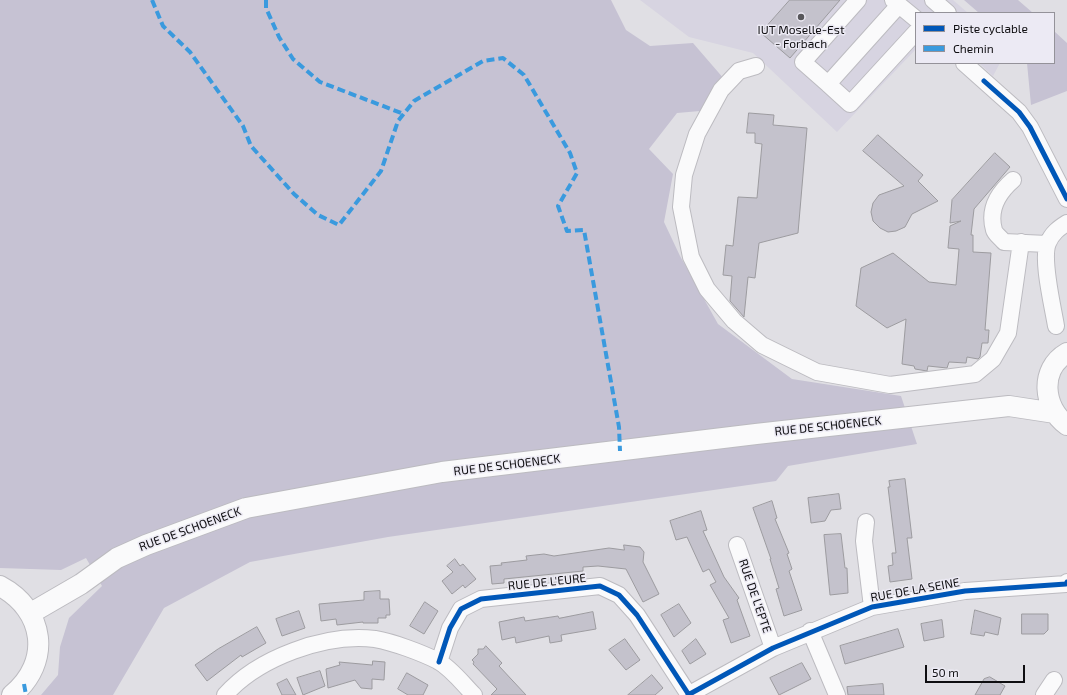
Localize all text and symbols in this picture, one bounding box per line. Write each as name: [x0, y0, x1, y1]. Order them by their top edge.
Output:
marker: IUT Moselle-Est - Forbach: [796, 12, 806, 22]
legend: [915, 12, 1055, 64]
text: Piste cyclable: [953, 21, 1028, 35]
place label: IUT Moselle-Est - Forbach: [757, 23, 845, 51]
text: Chemin: [953, 41, 994, 55]
street label: RUE DE SCHOENECK: [774, 413, 882, 439]
street label: RUE DE SCHOENECK: [453, 451, 561, 479]
street label: RUE DE SCHOENECK: [137, 504, 243, 554]
street label: RUE DE L'EPTE: [736, 557, 774, 635]
street label: RUE DE L'EURE: [507, 571, 587, 593]
street label: RUE DE LA SEINE: [869, 575, 961, 605]
scale bar: [927, 657, 1027, 683]
text: 50 m: [932, 665, 959, 679]

